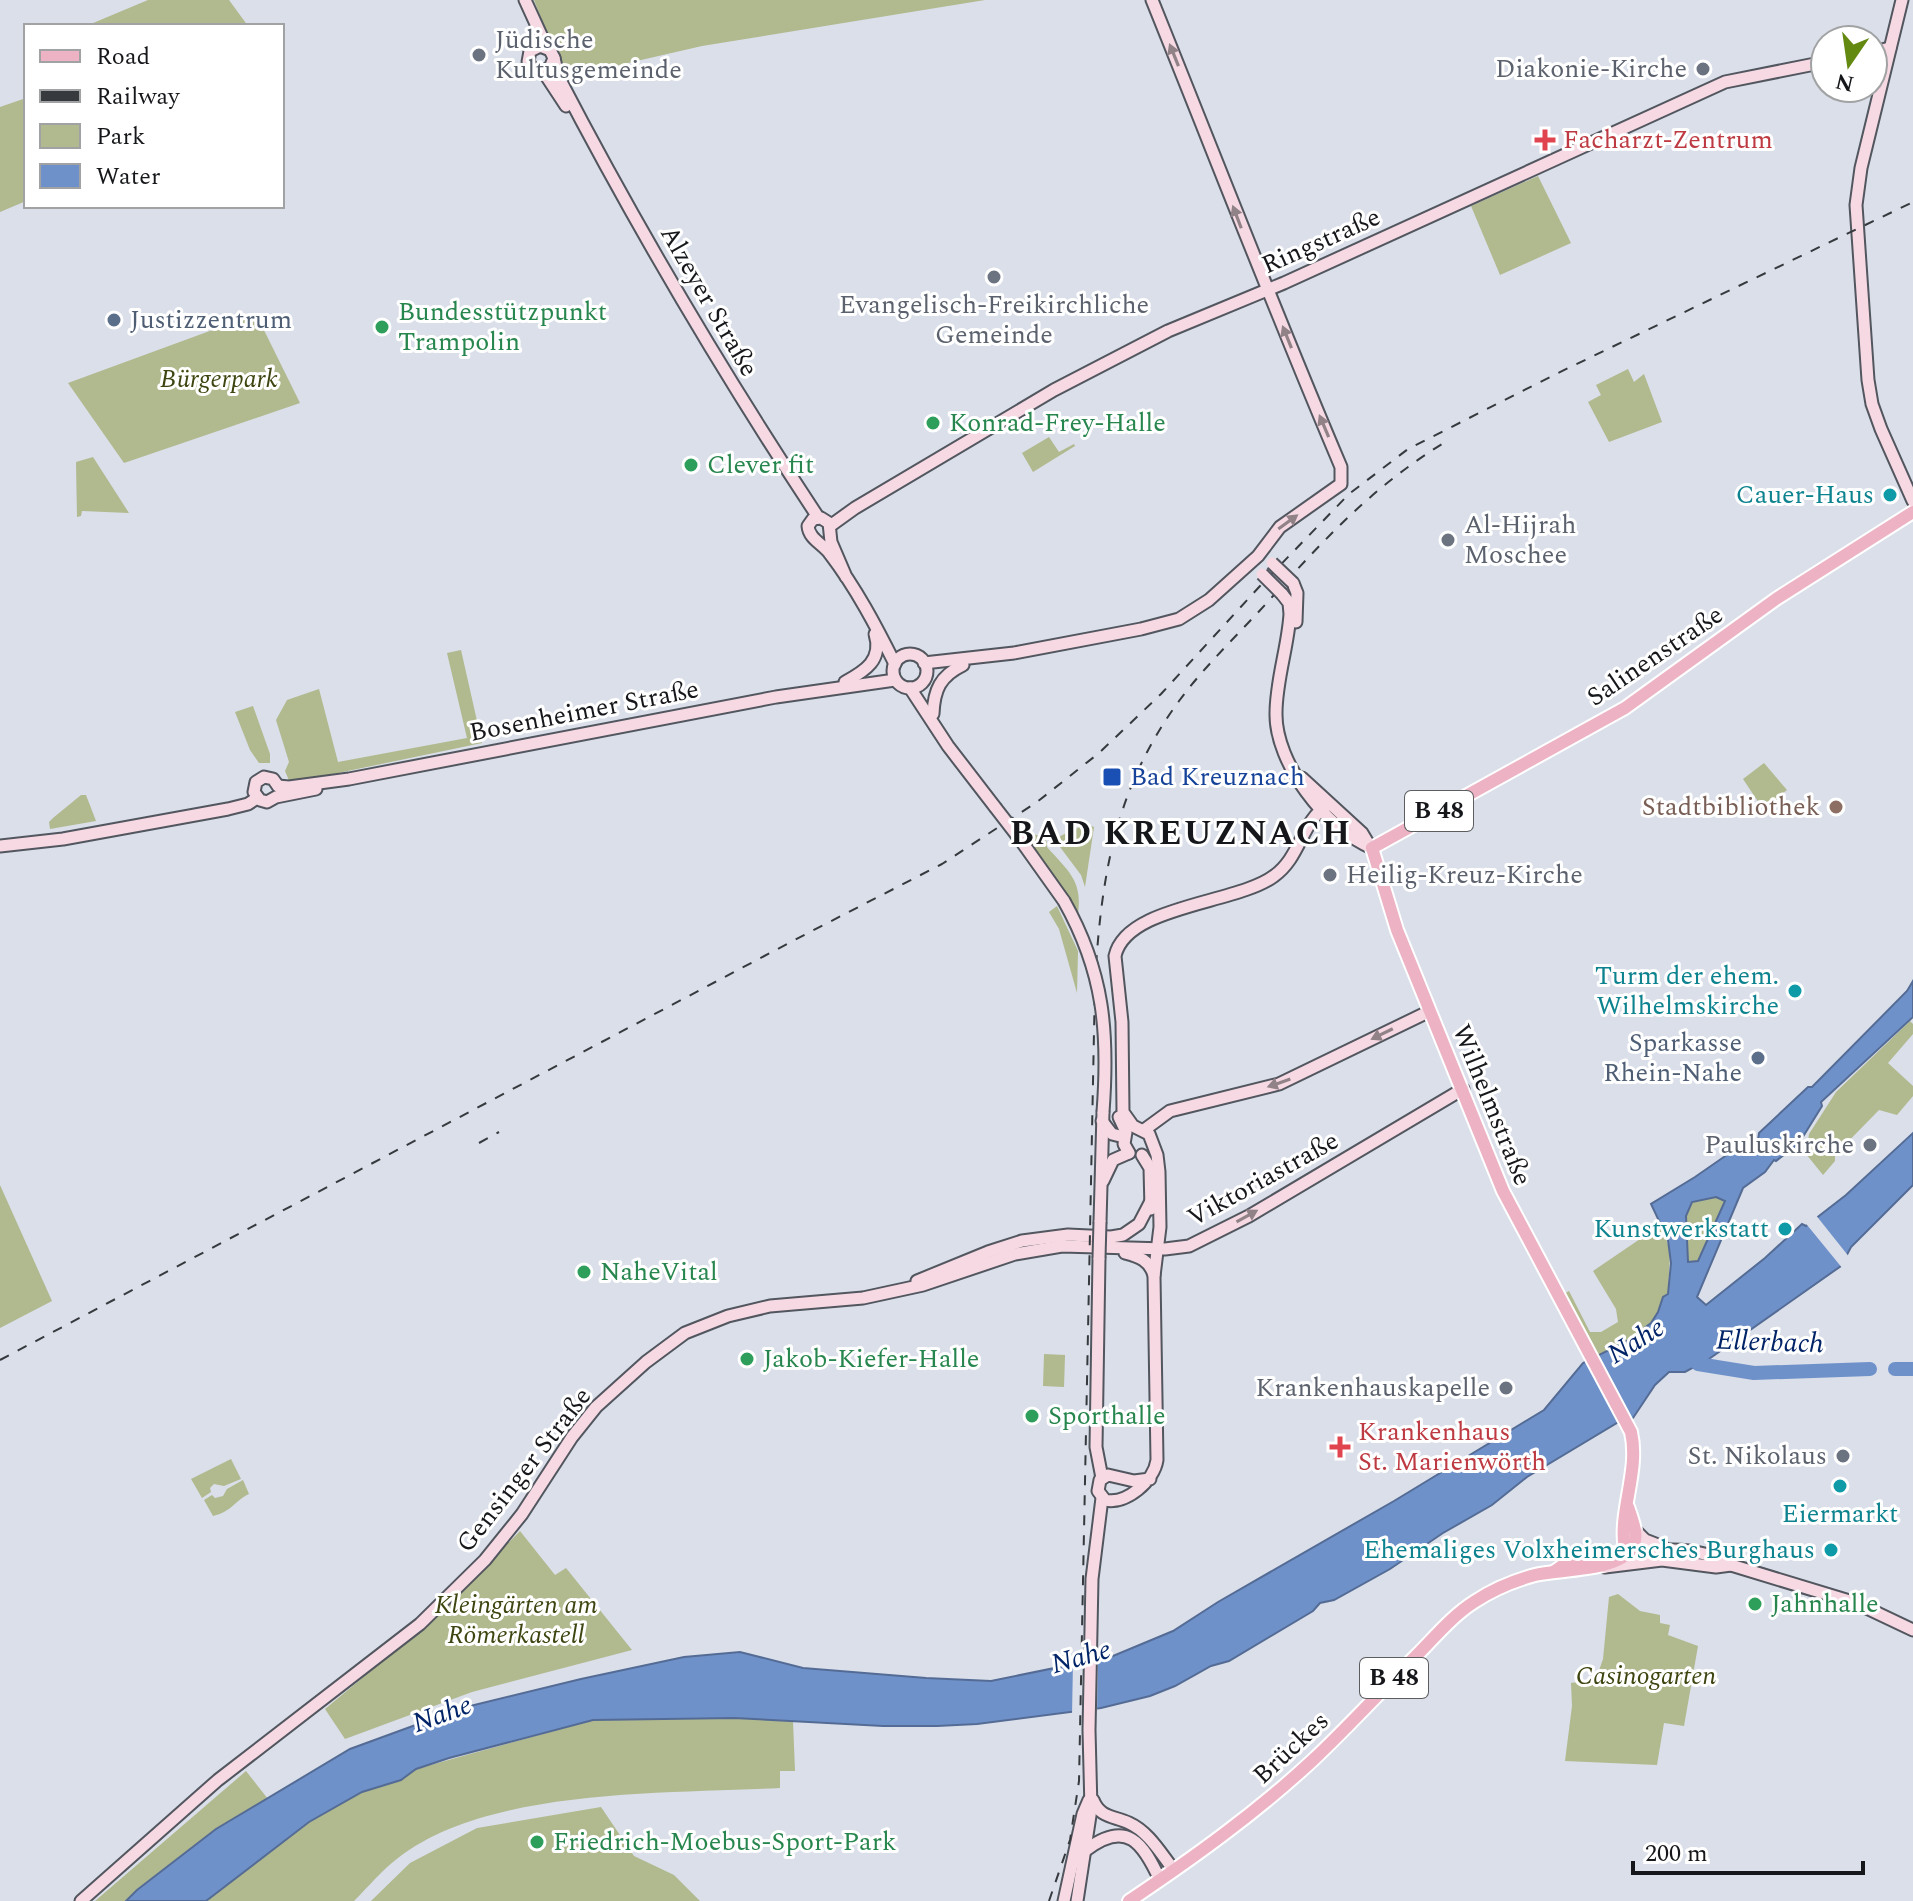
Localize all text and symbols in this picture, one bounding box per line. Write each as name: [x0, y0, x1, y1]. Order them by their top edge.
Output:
place label: Jüdische Kultusgemeinde: [495, 20, 682, 90]
legend: [24, 24, 284, 208]
north arrow: [1809, 24, 1889, 104]
text: Road: [96, 39, 150, 75]
one-way arrow: [1168, 43, 1181, 67]
marker: Jüdische Kultusgemeinde: [470, 46, 488, 64]
place label: Diakonie-Kirche: [1495, 49, 1687, 89]
marker: Diakonie-Kirche: [1694, 60, 1712, 78]
text: N: [1832, 64, 1857, 100]
text: Railway: [96, 79, 181, 115]
text: Park: [96, 119, 146, 155]
place label: Facharzt-Zentrum: [1563, 120, 1773, 160]
marker: Facharzt-Zentrum: [1534, 129, 1556, 151]
text: Water: [96, 159, 160, 195]
street label: Ringstraße: [1255, 197, 1387, 285]
one-way arrow: [1230, 205, 1243, 229]
street label: Alzeyer Straße: [649, 218, 769, 384]
marker: Evangelisch-Freikirchliche Gemeinde: [985, 268, 1003, 286]
place label: Evangelisch-Freikirchliche Gemeinde: [839, 285, 1149, 355]
place label: Bundesstützpunkt Trampolin: [398, 292, 607, 362]
place label: Justizzentrum: [130, 300, 292, 340]
marker: Justizzentrum: [105, 311, 123, 329]
marker: Bundesstützpunkt Trampolin: [373, 318, 391, 336]
one-way arrow: [1280, 325, 1293, 349]
park label: Bürgerpark: [160, 359, 278, 399]
place label: Konrad-Frey-Halle: [949, 403, 1166, 443]
marker: Konrad-Frey-Halle: [924, 414, 942, 432]
one-way arrow: [1317, 414, 1330, 438]
place label: Clever fit: [707, 445, 814, 485]
marker: Clever fit: [682, 456, 700, 474]
place label: Cauer-Haus: [1736, 475, 1874, 515]
marker: Cauer-Haus: [1881, 486, 1899, 504]
place label: Al-Hijrah Moschee: [1464, 505, 1576, 575]
one-way arrow: [1278, 514, 1298, 530]
marker: Al-Hijrah Moschee: [1439, 531, 1457, 549]
street label: Salinenstraße: [1579, 595, 1731, 717]
street label: Bosenheimer Straße: [466, 669, 702, 753]
place label: Bad Kreuznach: [1130, 757, 1305, 797]
marker: Bad Kreuznach: [1101, 766, 1123, 788]
place label: Stadtbibliothek: [1642, 787, 1820, 827]
road number: B 48: [1405, 791, 1473, 831]
marker: Stadtbibliothek: [1827, 798, 1845, 816]
district label: BAD KREUZNACH: [1010, 808, 1352, 860]
place label: Heilig-Kreuz-Kirche: [1346, 855, 1583, 895]
marker: Heilig-Kreuz-Kirche: [1321, 866, 1339, 884]
place label: Turm der ehem. Wilhelmskirche: [1595, 956, 1779, 1026]
marker: Turm der ehem. Wilhelmskirche: [1786, 982, 1804, 1000]
street label: Wilhelmstraße: [1441, 1018, 1543, 1192]
place label: Sparkasse Rhein-Nahe: [1603, 1023, 1742, 1093]
one-way arrow: [1370, 1027, 1393, 1041]
marker: Sparkasse Rhein-Nahe: [1749, 1049, 1767, 1067]
one-way arrow: [1267, 1077, 1291, 1090]
street label: Viktoriastraße: [1180, 1121, 1346, 1237]
place label: Pauluskirche: [1705, 1125, 1854, 1165]
marker: Pauluskirche: [1861, 1136, 1879, 1154]
place label: Kunstwerkstatt: [1593, 1209, 1769, 1249]
one-way arrow: [1236, 1210, 1259, 1223]
marker: Kunstwerkstatt: [1776, 1220, 1794, 1238]
place label: NaheVital: [600, 1252, 718, 1292]
marker: NaheVital: [575, 1263, 593, 1281]
water label: Nahe: [1599, 1307, 1673, 1375]
water label: Ellerbach: [1715, 1319, 1825, 1365]
place label: Jakob-Kiefer-Halle: [763, 1339, 979, 1379]
marker: Jakob-Kiefer-Halle: [738, 1350, 756, 1368]
place label: Krankenhauskapelle: [1255, 1368, 1490, 1408]
street label: Gensinger Straße: [447, 1379, 601, 1561]
marker: Krankenhauskapelle: [1497, 1379, 1515, 1397]
place label: Sporthalle: [1048, 1396, 1166, 1436]
marker: Sporthalle: [1023, 1407, 1041, 1425]
place label: Krankenhaus St. Marienwörth: [1358, 1412, 1546, 1482]
marker: Krankenhaus St. Marienwörth: [1329, 1436, 1351, 1458]
place label: St. Nikolaus: [1688, 1436, 1827, 1476]
marker: St. Nikolaus: [1834, 1447, 1852, 1465]
marker: Eiermarkt: [1831, 1477, 1849, 1495]
place label: Eiermarkt: [1782, 1494, 1898, 1534]
place label: Ehemaliges Volxheimersches Burghaus: [1363, 1530, 1815, 1570]
marker: Ehemaliges Volxheimersches Burghaus: [1822, 1541, 1840, 1559]
place label: Jahnhalle: [1771, 1584, 1879, 1624]
park label: Kleingärten am Römerkastell: [435, 1585, 597, 1655]
marker: Jahnhalle: [1746, 1595, 1764, 1613]
water label: Nahe: [1046, 1628, 1116, 1686]
park label: Casinogarten: [1576, 1656, 1717, 1696]
road number: B 48: [1360, 1658, 1428, 1698]
water label: Nahe: [406, 1683, 478, 1745]
street label: Brückes: [1244, 1702, 1338, 1794]
place label: Friedrich-Moebus-Sport-Park: [553, 1822, 896, 1862]
scale bar: [1633, 1825, 1863, 1875]
marker: Friedrich-Moebus-Sport-Park: [528, 1833, 546, 1851]
text: 200 m: [1645, 1836, 1708, 1872]

